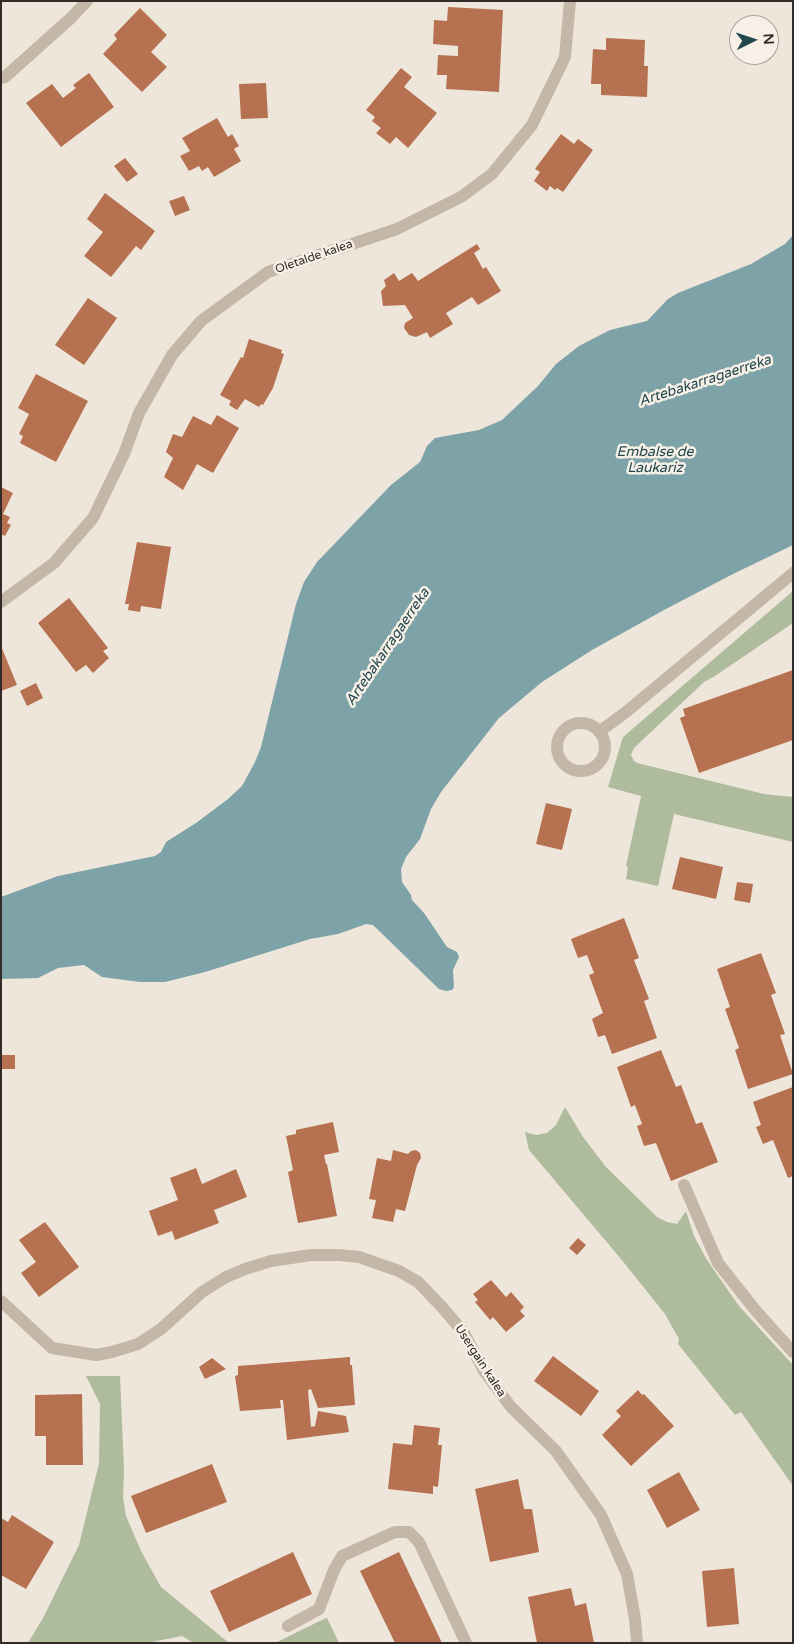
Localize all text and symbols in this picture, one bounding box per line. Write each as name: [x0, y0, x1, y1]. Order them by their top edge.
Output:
north arrow: [729, 15, 779, 65]
text: N: [760, 33, 777, 45]
street label: Oletalde kalea: [273, 237, 355, 277]
water label: Artebakarragaerreka: [637, 352, 773, 410]
water label: Embalse de Laukariz: [617, 444, 693, 477]
water label: Artebakarragaerreka: [342, 585, 434, 709]
street label: Usergain kalea: [451, 1322, 509, 1400]

